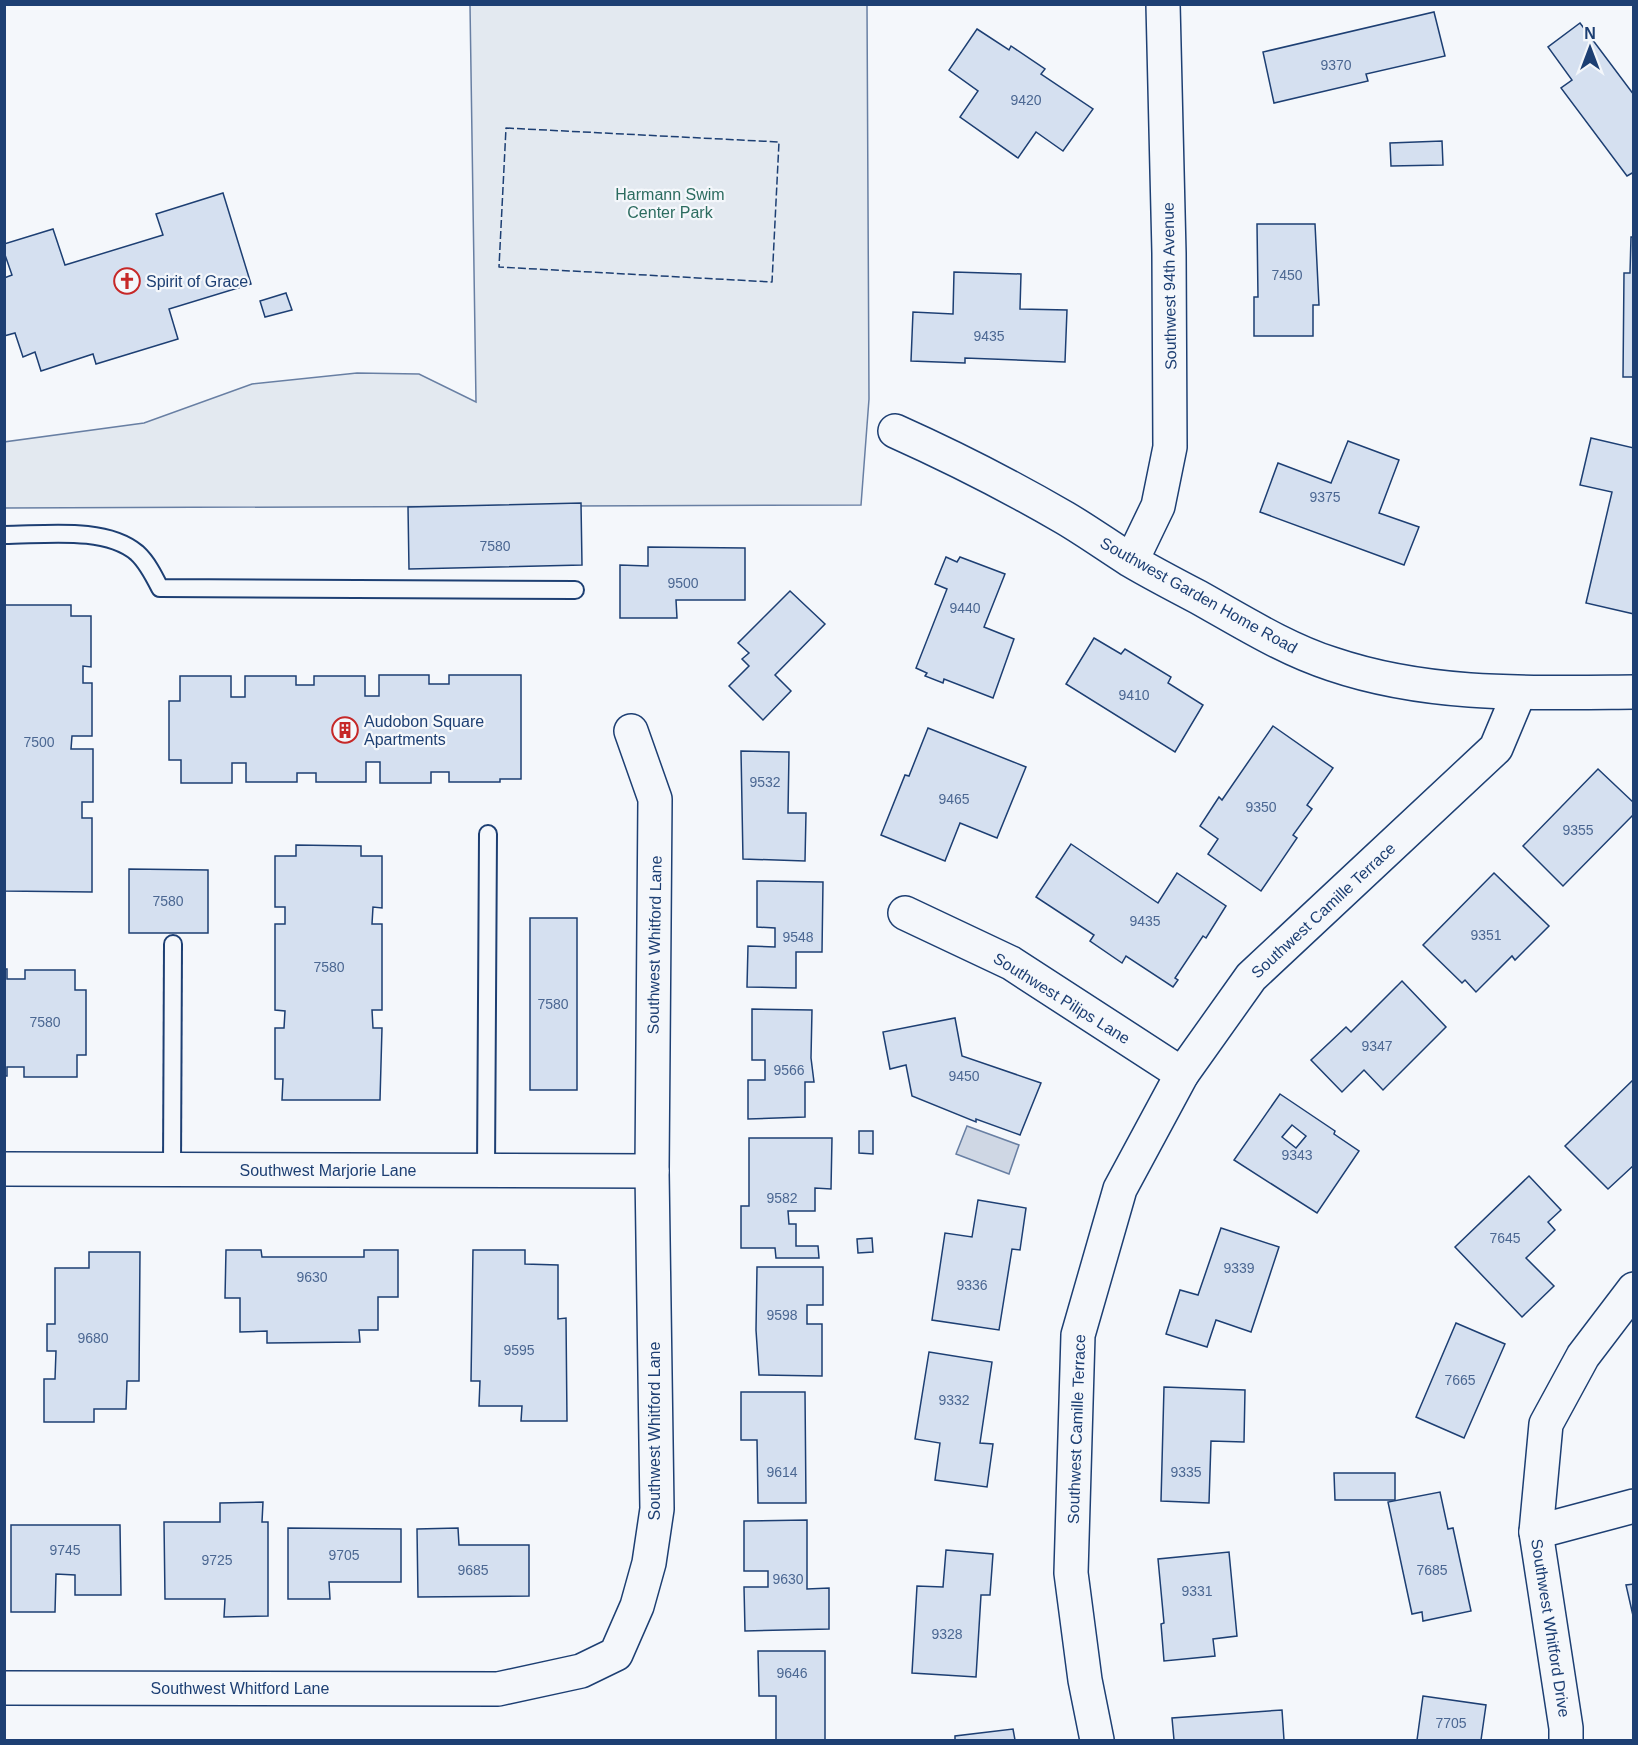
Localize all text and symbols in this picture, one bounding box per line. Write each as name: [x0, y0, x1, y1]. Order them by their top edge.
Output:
north arrow: [1560, 18, 1620, 78]
text: N: [1584, 25, 1596, 42]
house number: 9370: [1320, 57, 1352, 73]
house number: 9420: [1010, 92, 1042, 108]
park label: Harmann Swim Center Park: [615, 186, 725, 221]
street label: Southwest 94th Avenue: [1160, 202, 1179, 370]
church icon: Spirit of Grace: [112, 266, 142, 296]
house number: 7450: [1271, 267, 1303, 283]
place label: Spirit of Grace: [146, 273, 248, 290]
house number: 9435: [973, 328, 1005, 344]
house number: 9375: [1309, 489, 1341, 505]
street label: Southwest Garden Home Road: [1097, 534, 1300, 657]
house number: 7580: [479, 538, 511, 554]
house number: 9500: [667, 575, 699, 591]
house number: 9440: [949, 600, 981, 616]
house number: 9410: [1118, 687, 1150, 703]
place label: Audobon Square Apartments: [364, 713, 484, 748]
building icon: Audobon Square Apartments: [330, 715, 360, 745]
house number: 7500: [23, 734, 55, 750]
house number: 9532: [749, 774, 781, 790]
house number: 9465: [938, 791, 970, 807]
house number: 9350: [1245, 799, 1277, 815]
house number: 9355: [1562, 822, 1594, 838]
street label: Southwest Camille Terrace: [1248, 839, 1399, 981]
street label: Southwest Whitford Lane: [644, 855, 665, 1035]
house number: 7580: [152, 893, 184, 909]
house number: 9435: [1129, 913, 1161, 929]
house number: 9351: [1470, 927, 1502, 943]
house number: 9548: [782, 929, 814, 945]
street label: Southwest Pilips Lane: [990, 950, 1133, 1047]
house number: 7580: [313, 959, 345, 975]
house number: 7580: [537, 996, 569, 1012]
house number: 7580: [29, 1014, 61, 1030]
house number: 9347: [1361, 1038, 1393, 1054]
house number: 9566: [773, 1062, 805, 1078]
house number: 9450: [948, 1068, 980, 1084]
house number: 9343: [1281, 1147, 1313, 1163]
street label: Southwest Marjorie Lane: [240, 1162, 417, 1179]
house number: 9582: [766, 1190, 798, 1206]
house number: 7645: [1489, 1230, 1521, 1246]
house number: 9339: [1223, 1260, 1255, 1276]
house number: 9630: [296, 1269, 328, 1285]
house number: 9336: [956, 1277, 988, 1293]
house number: 9598: [766, 1307, 798, 1323]
house number: 9680: [77, 1330, 109, 1346]
street label: Southwest Camille Terrace: [1065, 1334, 1088, 1524]
house number: 9595: [503, 1342, 535, 1358]
street label: Southwest Whitford Lane: [646, 1342, 663, 1520]
house number: 7665: [1444, 1372, 1476, 1388]
house number: 9332: [938, 1392, 970, 1408]
house number: 9614: [766, 1464, 798, 1480]
house number: 9335: [1170, 1464, 1202, 1480]
street label: Southwest Whitford Drive: [1528, 1538, 1573, 1719]
house number: 9745: [49, 1542, 81, 1558]
house number: 9705: [328, 1547, 360, 1563]
house number: 9725: [201, 1552, 233, 1568]
house number: 9685: [457, 1562, 489, 1578]
house number: 7685: [1416, 1562, 1448, 1578]
house number: 9630: [772, 1571, 804, 1587]
house number: 9331: [1181, 1583, 1213, 1599]
house number: 9328: [931, 1626, 963, 1642]
house number: 9646: [776, 1665, 808, 1681]
street label: Southwest Whitford Lane: [151, 1680, 329, 1697]
house number: 7705: [1435, 1715, 1467, 1731]

